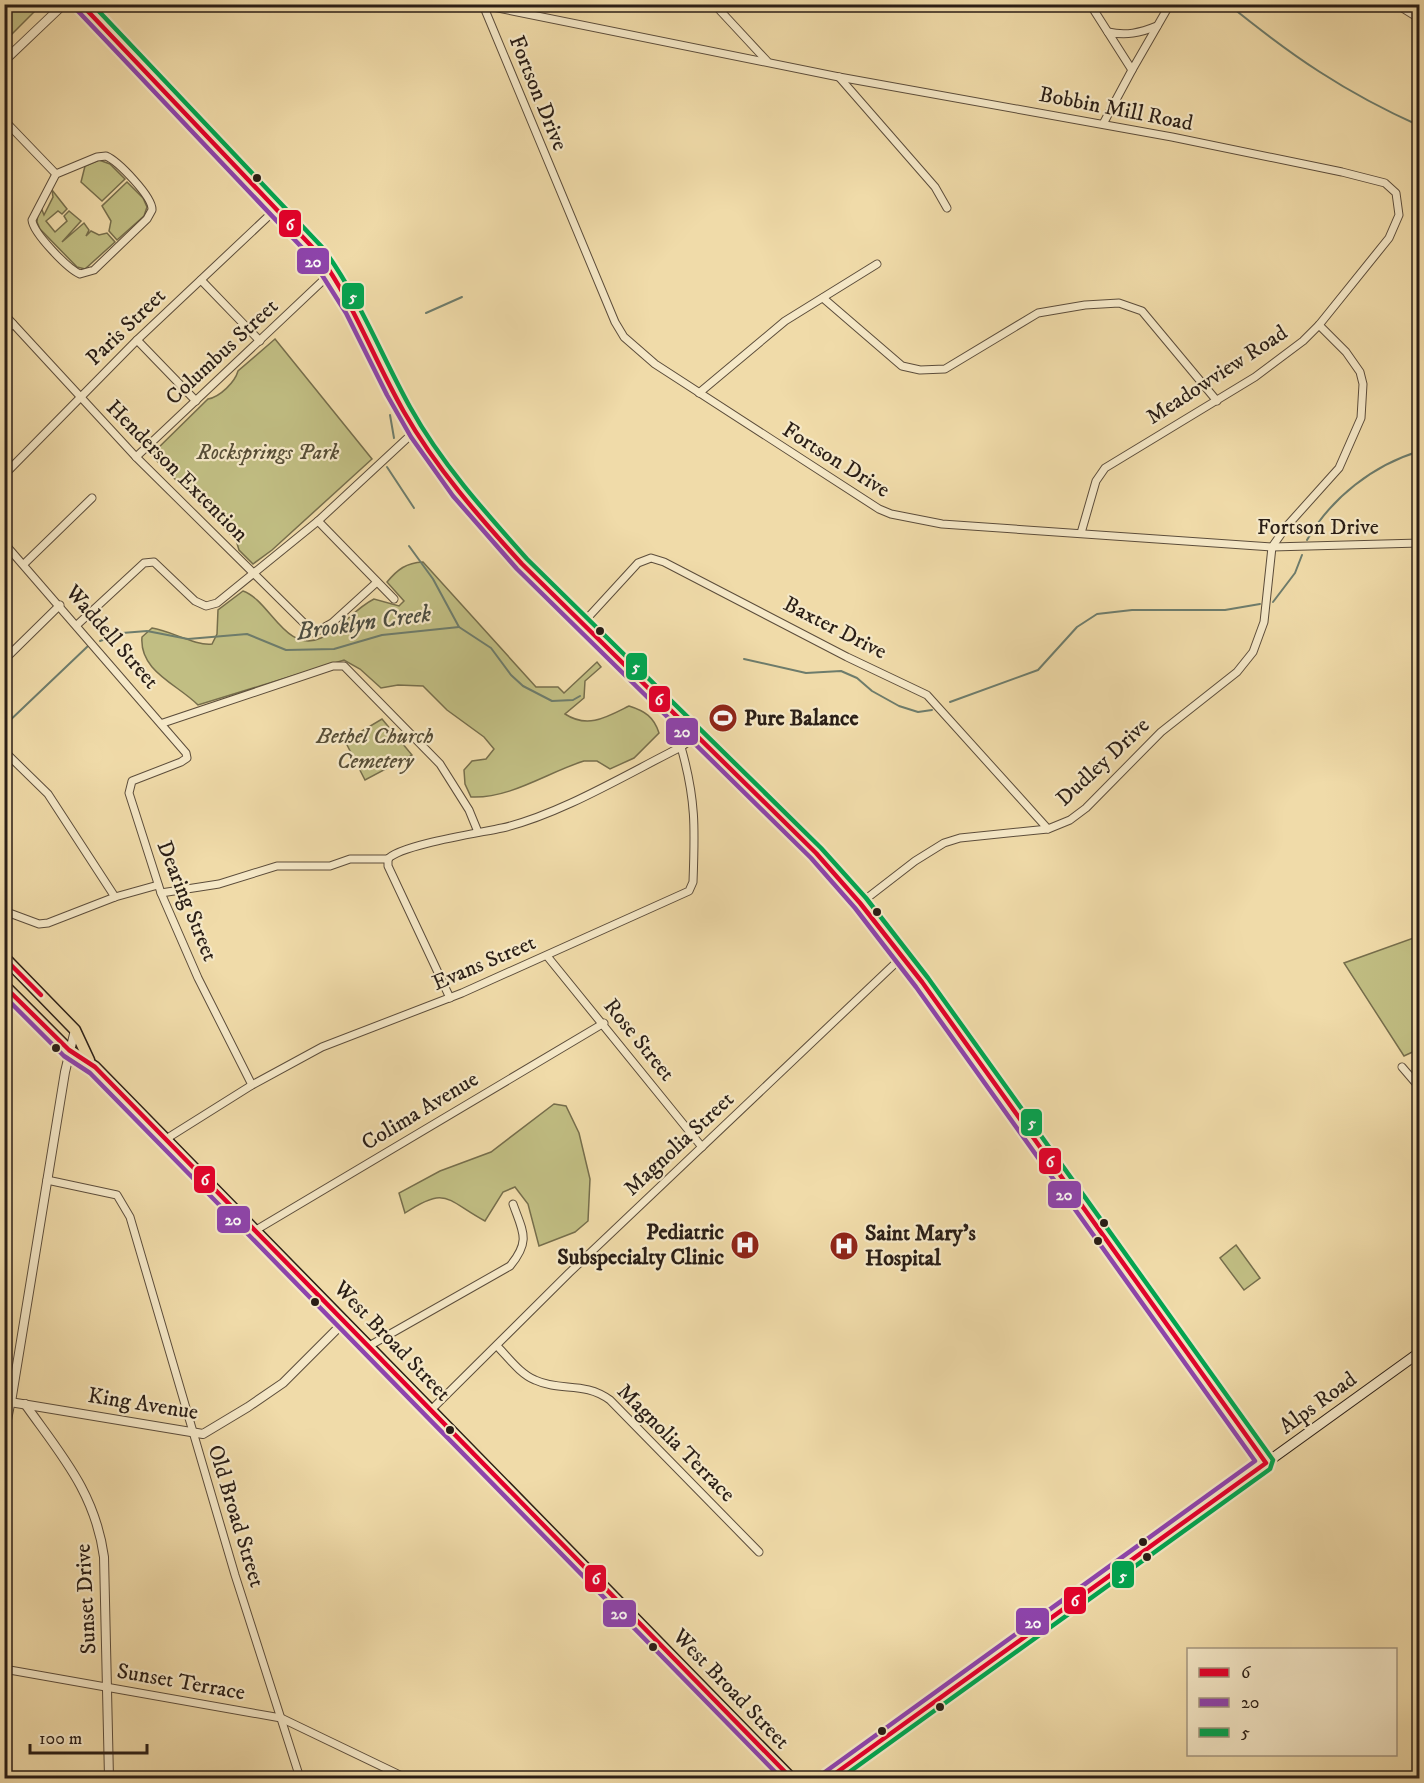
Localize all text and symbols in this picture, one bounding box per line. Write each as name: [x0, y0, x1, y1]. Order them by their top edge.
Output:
street label: Fortson Drive: [503, 31, 573, 155]
street label: Bobbin Mill Road: [1037, 81, 1195, 137]
unlabelled marker: [251, 172, 263, 184]
line badge: 6: [278, 209, 302, 238]
text: 6: [286, 215, 296, 235]
line badge: 20: [296, 247, 330, 275]
text: 20: [305, 252, 322, 272]
line badge: 5: [341, 282, 365, 310]
street label: Paris Street: [81, 283, 171, 371]
text: 5: [348, 287, 357, 307]
street label: Columbus Street: [160, 293, 284, 411]
street label: Meadowview Road: [1141, 319, 1293, 431]
street label: Henderson Extention: [100, 394, 254, 548]
street label: Fortson Drive: [777, 416, 895, 504]
park label: Rocksprings Park: [196, 439, 340, 466]
street label: Fortson Drive: [1257, 514, 1379, 541]
street label: Waddell Street: [59, 579, 165, 695]
street label: Baxter Drive: [779, 591, 891, 665]
water label: Brooklyn Creek: [294, 599, 433, 647]
unlabelled marker: [594, 625, 606, 637]
line badge: 5: [625, 652, 648, 681]
text: 5: [631, 657, 640, 677]
line badge: 6: [648, 685, 671, 713]
text: 6: [655, 690, 665, 710]
sports icon: Pure Balance: [707, 702, 739, 734]
place label: Pure Balance: [744, 705, 859, 732]
street label: Dudley Drive: [1051, 712, 1155, 812]
line badge: 20: [665, 717, 699, 746]
text: 20: [674, 722, 691, 742]
park label: Bethel Church Cemetery: [315, 723, 434, 775]
street label: Dearing Street: [151, 837, 223, 965]
unlabelled marker: [871, 906, 883, 918]
street label: Evans Street: [428, 929, 540, 997]
street label: Rose Street: [598, 993, 680, 1087]
unlabelled marker: [50, 1042, 62, 1054]
street label: Colima Avenue: [357, 1066, 483, 1156]
street label: Magnolia Street: [618, 1086, 740, 1202]
line badge: 5: [1020, 1108, 1043, 1137]
text: 5: [1027, 1113, 1036, 1133]
line badge: 6: [1038, 1147, 1062, 1175]
text: 6: [1046, 1152, 1056, 1172]
line badge: 6: [193, 1165, 216, 1194]
text: 6: [201, 1170, 211, 1190]
line badge: 20: [1047, 1180, 1082, 1209]
text: 20: [1056, 1185, 1073, 1205]
line badge: 20: [216, 1205, 251, 1234]
text: 20: [225, 1210, 242, 1230]
unlabelled marker: [1098, 1217, 1110, 1229]
place label: Pediatric Subspecialty Clinic: [557, 1219, 725, 1271]
place label: Saint Mary's Hospital: [865, 1220, 976, 1272]
hospital icon: Pediatric Subspecialty Clinic: [729, 1229, 761, 1261]
hospital icon: Saint Mary's Hospital: [828, 1230, 860, 1262]
unlabelled marker: [1092, 1235, 1104, 1247]
street label: West Broad Street: [327, 1274, 456, 1407]
unlabelled marker: [309, 1296, 321, 1308]
street label: Alps Road: [1274, 1366, 1362, 1440]
street label: Magnolia Terrace: [611, 1378, 741, 1508]
street label: King Avenue: [86, 1382, 200, 1426]
unlabelled marker: [444, 1424, 456, 1436]
street label: Old Broad Street: [202, 1442, 270, 1590]
unlabelled marker: [1137, 1536, 1149, 1548]
street label: Sunset Drive: [70, 1543, 102, 1655]
unlabelled marker: [1141, 1551, 1153, 1563]
line badge: 5: [1111, 1560, 1135, 1589]
line badge: 6: [584, 1564, 607, 1593]
text: 5: [1118, 1566, 1127, 1586]
text: 6: [592, 1569, 602, 1589]
line badge: 6: [1063, 1586, 1087, 1615]
text: 6: [1071, 1591, 1081, 1611]
line badge: 20: [602, 1599, 637, 1628]
text: 20: [611, 1604, 628, 1624]
line badge: 20: [1015, 1607, 1050, 1636]
text: 20: [1025, 1613, 1042, 1633]
street label: West Broad Street: [666, 1622, 795, 1755]
unlabelled marker: [647, 1641, 659, 1653]
legend: [1187, 1648, 1397, 1756]
street label: Sunset Terrace: [115, 1657, 247, 1707]
text: 6: [1241, 1662, 1251, 1684]
text: 20: [1241, 1692, 1260, 1714]
unlabelled marker: [934, 1701, 946, 1713]
scale bar: [30, 1717, 147, 1755]
text: 5: [1241, 1722, 1250, 1744]
unlabelled marker: [876, 1725, 888, 1737]
text: 100 m: [39, 1728, 82, 1750]

